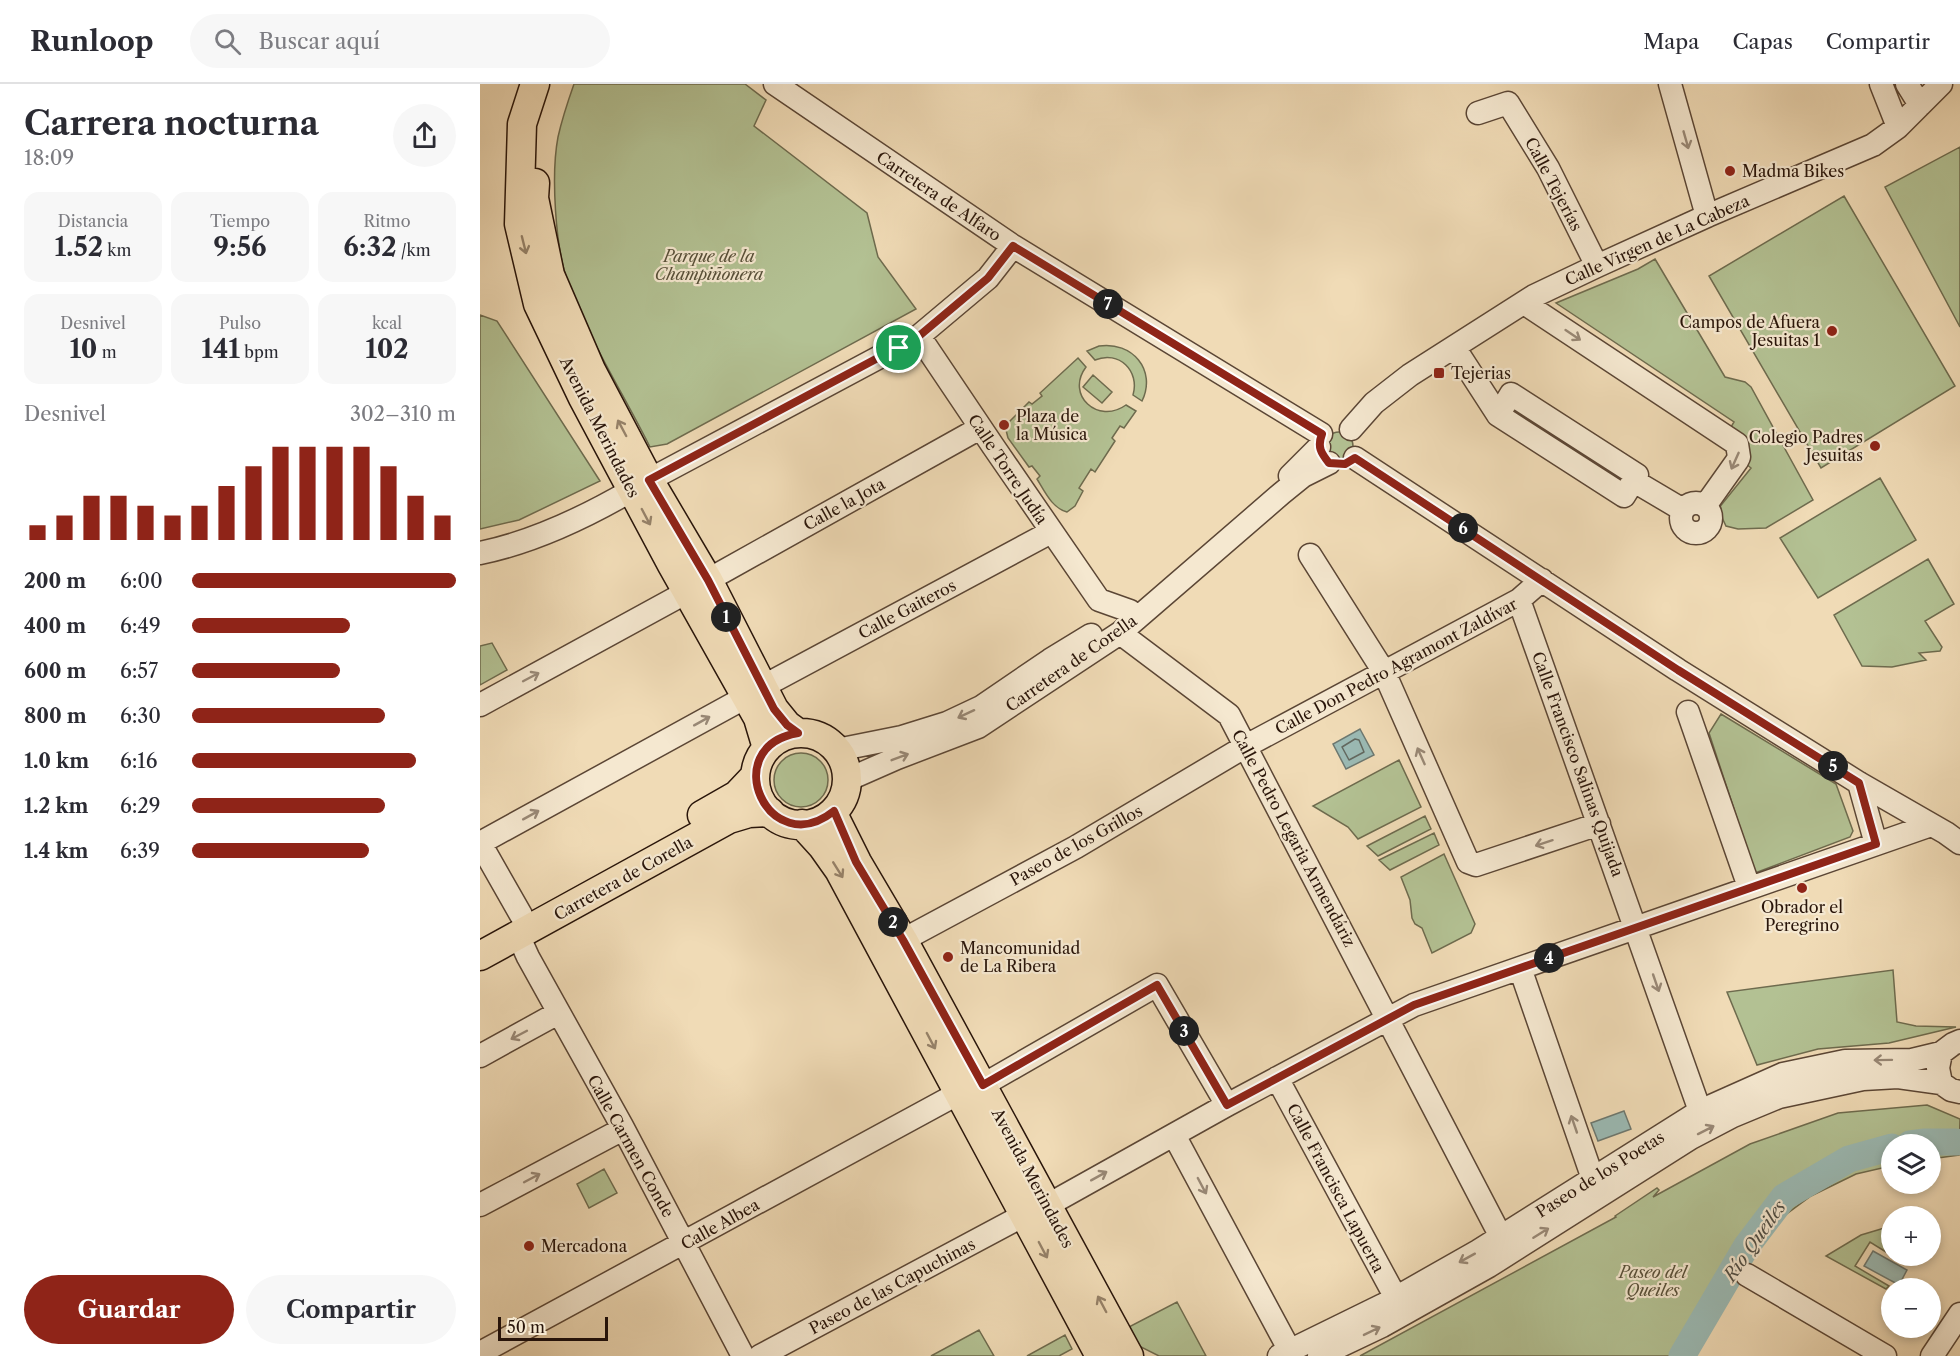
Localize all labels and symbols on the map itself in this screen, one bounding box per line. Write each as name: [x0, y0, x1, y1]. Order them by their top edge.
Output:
one-way arrow: [1681, 130, 1692, 149]
street label: Calle Tejerías: [1521, 134, 1587, 234]
street label: Carretera de Alfaro: [873, 147, 1005, 245]
place label: Madma Bikes: [1742, 161, 1844, 181]
marker: Madma Bikes: [1723, 164, 1737, 178]
street label: Calle Virgen de La Cabeza: [1562, 190, 1753, 290]
one-way arrow: [518, 235, 530, 254]
park label: Parque de la Champiñonera: [655, 246, 764, 284]
pin: 7: [1093, 289, 1123, 319]
place label: Campos de Afuera Jesuitas 1: [1680, 312, 1821, 350]
pin: [873, 322, 924, 373]
marker: Campos de Afuera Jesuitas 1: [1825, 324, 1839, 338]
one-way arrow: [1564, 329, 1580, 341]
street label: Avenida Merindades: [555, 352, 644, 501]
place label: Tejerias: [1451, 363, 1511, 383]
marker: Tejerias: [1432, 366, 1446, 380]
place label: Plaza de la Música: [1016, 406, 1088, 444]
street label: Calle Torre Judía: [964, 410, 1052, 528]
marker: Plaza de la Música: [997, 418, 1011, 432]
one-way arrow: [616, 420, 628, 437]
place label: Colegio Padres Jesuitas: [1749, 427, 1863, 465]
marker: Colegio Padres Jesuitas: [1868, 439, 1882, 453]
one-way arrow: [1728, 452, 1740, 470]
street label: Calle la Jota: [800, 473, 889, 535]
one-way arrow: [641, 508, 653, 526]
pin: 6: [1448, 513, 1478, 543]
street label: Calle Gaiteros: [855, 575, 959, 643]
street label: Calle Don Pedro Agramont Zaldívar: [1272, 593, 1521, 738]
pin: 1: [711, 602, 741, 632]
street label: Carretera de Corella: [1002, 610, 1141, 716]
street label: Calle Francisco Salinas Quijada: [1528, 649, 1628, 880]
one-way arrow: [522, 671, 540, 682]
one-way arrow: [957, 709, 975, 721]
one-way arrow: [693, 715, 710, 727]
street label: Calle Pedro Legaria Armendáriz: [1228, 726, 1360, 950]
one-way arrow: [1415, 748, 1426, 766]
one-way arrow: [891, 751, 909, 762]
pin: 5: [1818, 751, 1848, 781]
street label: Paseo de los Grillos: [1006, 800, 1146, 890]
one-way arrow: [522, 809, 539, 821]
street label: Carretera de Corella: [550, 831, 696, 924]
one-way arrow: [1535, 838, 1554, 849]
one-way arrow: [833, 861, 845, 878]
marker: Obrador el Peregrino: [1795, 881, 1809, 895]
place label: Obrador el Peregrino: [1761, 897, 1843, 935]
pin: 2: [878, 907, 908, 937]
place label: Mancomunidad de La Ribera: [960, 938, 1081, 976]
pin: 4: [1534, 943, 1564, 973]
marker: Mancomunidad de La Ribera: [941, 950, 955, 964]
one-way arrow: [1651, 973, 1662, 992]
pin: 3: [1169, 1016, 1199, 1046]
one-way arrow: [511, 1029, 528, 1041]
one-way arrow: [926, 1032, 937, 1050]
one-way arrow: [1874, 1054, 1894, 1066]
street label: Calle Carmen Conde: [583, 1071, 679, 1221]
street label: Calle Francisca Lapuerta: [1283, 1100, 1389, 1276]
street label: Avenida Merindades: [987, 1104, 1078, 1251]
one-way arrow: [1567, 1115, 1578, 1134]
one-way arrow: [1697, 1124, 1715, 1135]
street label: Paseo de los Poetas: [1532, 1126, 1668, 1222]
one-way arrow: [1090, 1170, 1107, 1182]
one-way arrow: [522, 1172, 540, 1183]
one-way arrow: [1197, 1177, 1208, 1195]
street label: Calle Albea: [677, 1194, 763, 1254]
water label: Río Queiles: [1718, 1196, 1791, 1287]
one-way arrow: [1532, 1227, 1549, 1239]
street label: Paseo de las Capuchinas: [805, 1234, 979, 1338]
place label: Mercadona: [541, 1236, 628, 1256]
marker: Mercadona: [522, 1239, 536, 1253]
one-way arrow: [1038, 1241, 1049, 1259]
one-way arrow: [1459, 1252, 1476, 1264]
park label: Paseo del Queiles: [1617, 1262, 1689, 1300]
one-way arrow: [1096, 1296, 1107, 1314]
scale bar: [498, 1314, 608, 1342]
one-way arrow: [1363, 1324, 1381, 1336]

